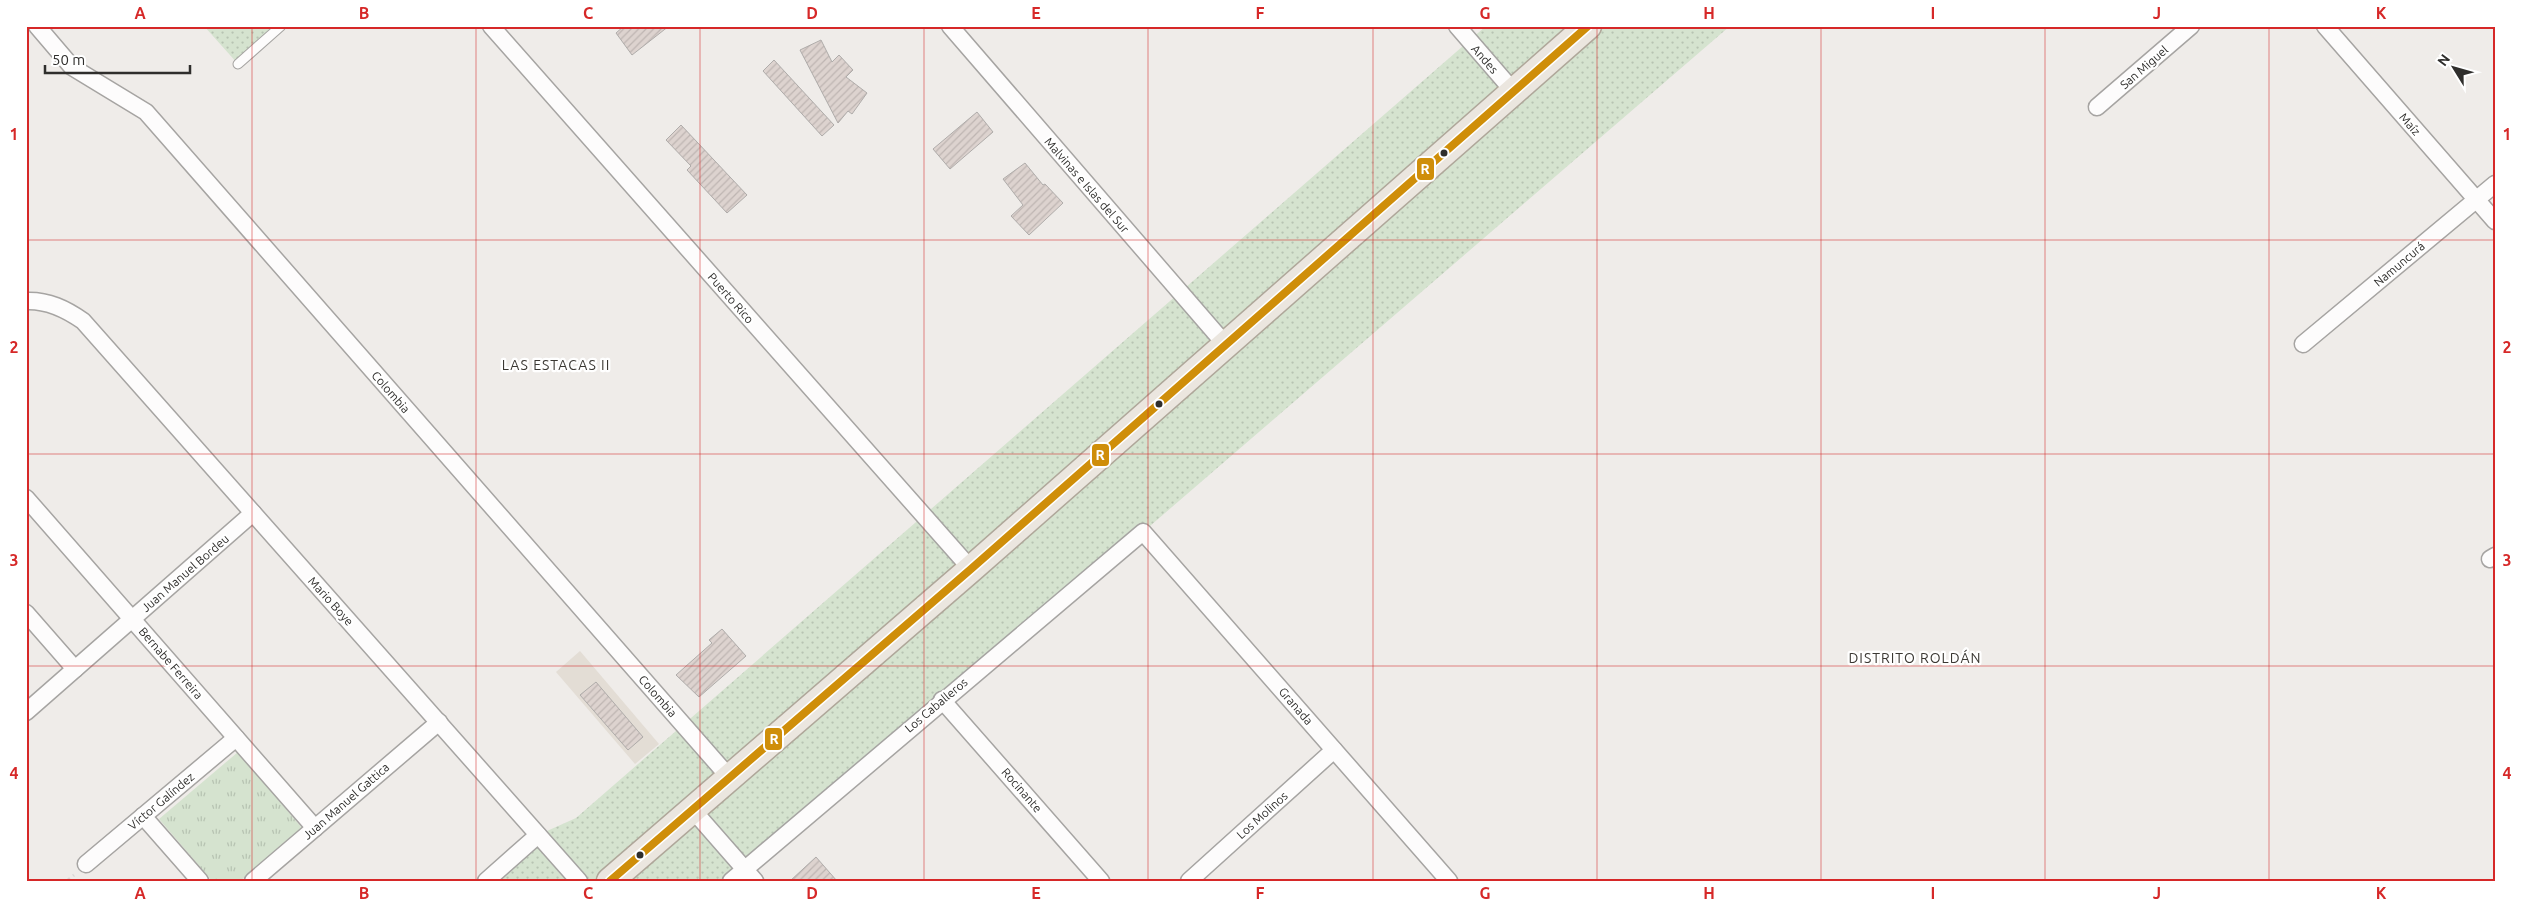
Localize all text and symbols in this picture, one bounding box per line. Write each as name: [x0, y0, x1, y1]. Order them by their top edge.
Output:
text: A: [134, 4, 146, 22]
text: B: [359, 4, 369, 22]
text: C: [583, 4, 593, 22]
text: D: [806, 4, 818, 22]
text: E: [1031, 4, 1041, 22]
text: F: [1256, 4, 1265, 22]
text: G: [1479, 4, 1491, 22]
text: H: [1703, 4, 1715, 22]
text: I: [1931, 4, 1935, 22]
text: J: [2153, 4, 2161, 22]
text: K: [2376, 4, 2387, 22]
scale bar: [45, 42, 190, 74]
street label: Andes: [1469, 42, 1501, 76]
north arrow: [2428, 42, 2478, 92]
street label: San Miguel: [2117, 43, 2171, 91]
text: 50 m: [52, 51, 85, 68]
text: N: [2434, 51, 2453, 69]
street label: Maíz: [2397, 110, 2423, 138]
text: 1: [9, 125, 19, 143]
text: 1: [2502, 125, 2512, 143]
street label: Malvinas e Islas del Sur: [1042, 135, 1132, 236]
unlabelled marker: [1439, 148, 1449, 158]
line badge: R: [1416, 157, 1435, 181]
text: R: [1420, 161, 1430, 177]
street label: Namuncurá: [2371, 239, 2427, 289]
street label: Puerto Rico: [706, 270, 756, 326]
text: 2: [9, 338, 19, 356]
text: 2: [2502, 338, 2512, 356]
district label: LAS ESTACAS II: [502, 357, 610, 373]
street label: Colombia: [369, 368, 413, 416]
unlabelled marker: [1154, 399, 1164, 409]
line badge: R: [1091, 443, 1110, 467]
text: R: [1095, 447, 1105, 463]
street label: Juan Manuel Bordeu: [139, 532, 231, 614]
text: 3: [9, 551, 19, 569]
text: 3: [2502, 551, 2512, 569]
street label: Mario Boye: [306, 574, 356, 628]
street label: Bernabe Ferreira: [136, 625, 206, 701]
district label: DISTRITO ROLDÁN: [1848, 649, 1982, 666]
street label: Colombia: [636, 672, 680, 720]
street label: Los Caballeros: [902, 675, 970, 735]
street label: Granada: [1276, 685, 1316, 727]
line badge: R: [764, 727, 783, 751]
text: R: [769, 731, 779, 747]
street label: Juan Manuel Gattica: [300, 760, 392, 842]
text: 4: [9, 764, 19, 782]
text: 4: [2502, 764, 2512, 782]
street label: Rocinante: [999, 765, 1045, 815]
street label: Víctor Galíndez: [126, 769, 197, 832]
street label: Los Molinos: [1234, 789, 1290, 841]
unlabelled marker: [635, 850, 645, 860]
text: A: [134, 884, 146, 902]
text: B: [359, 884, 369, 902]
text: C: [583, 884, 593, 902]
text: D: [806, 884, 818, 902]
text: E: [1031, 884, 1041, 902]
text: F: [1256, 884, 1265, 902]
text: G: [1479, 884, 1491, 902]
text: H: [1703, 884, 1715, 902]
text: I: [1931, 884, 1935, 902]
text: J: [2153, 884, 2161, 902]
text: K: [2376, 884, 2387, 902]

